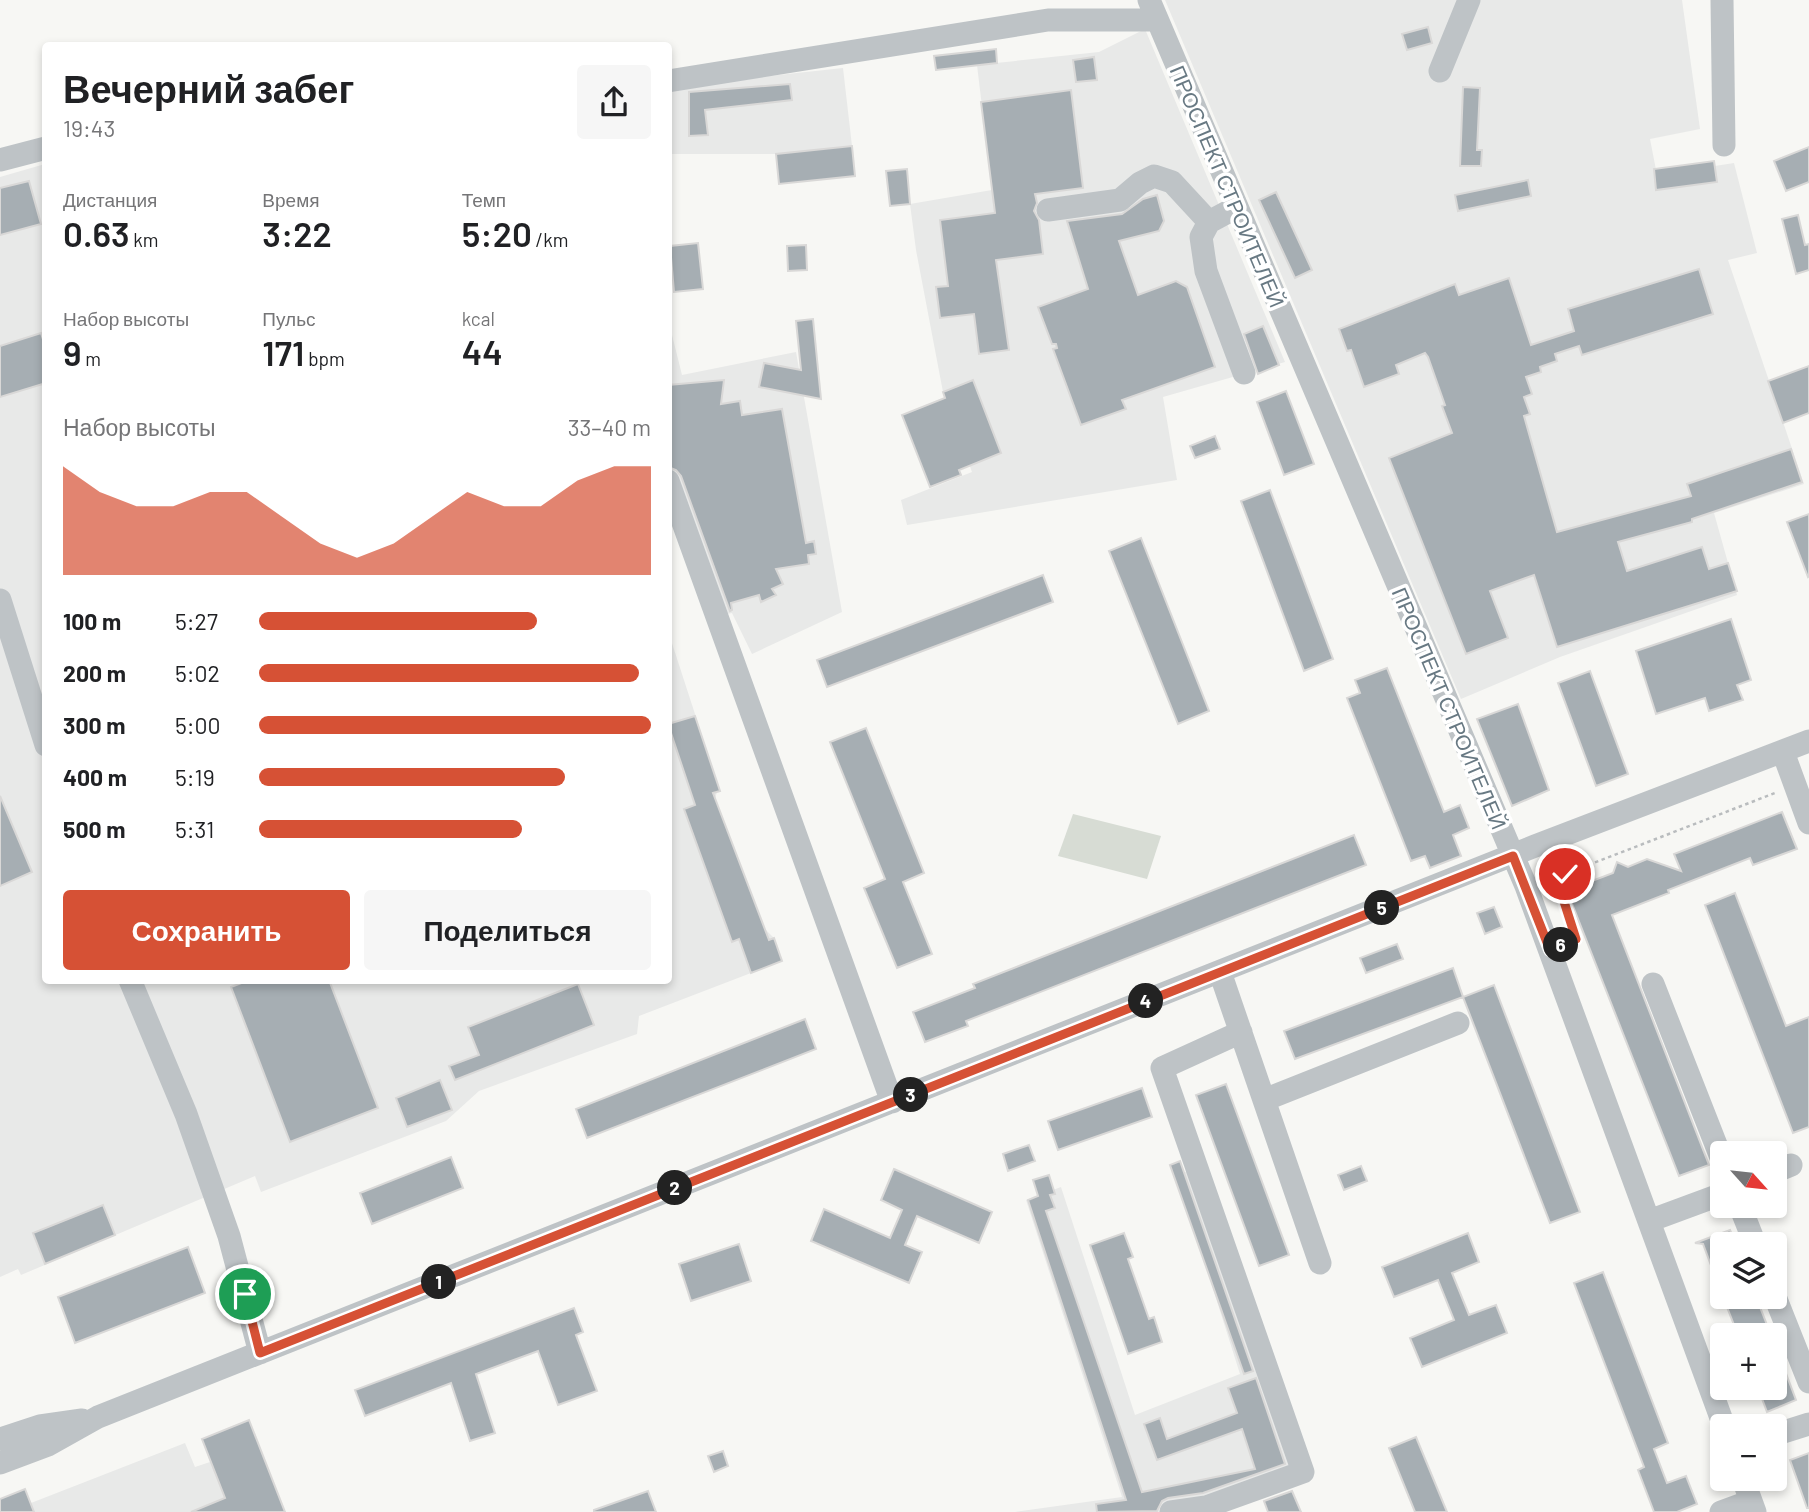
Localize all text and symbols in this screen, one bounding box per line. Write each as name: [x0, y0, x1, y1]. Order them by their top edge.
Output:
street label: ПРОСПЕКТ СТРОИТЕЛЕЙ: [1166, 61, 1290, 311]
text: Вечерний забег: [63, 65, 354, 111]
button: share: [577, 65, 651, 139]
text: 19:43: [63, 114, 115, 142]
text: Дистанция: [63, 188, 157, 211]
text: Время: [262, 188, 320, 211]
text: Темп: [462, 188, 506, 211]
text: 0.63: [63, 212, 130, 254]
text: 3:22: [262, 212, 332, 254]
text: 5:20: [462, 212, 532, 254]
text: km: [130, 228, 159, 251]
text: /km: [532, 228, 568, 251]
text: Набор высоты: [63, 307, 189, 330]
text: Пульс: [262, 307, 316, 330]
text: kcal: [462, 307, 495, 330]
text: 44: [462, 330, 503, 372]
text: 9: [63, 331, 81, 373]
text: 171: [262, 331, 304, 373]
text: m: [81, 347, 101, 370]
text: bpm: [304, 347, 345, 370]
text: Набор высоты: [63, 413, 216, 441]
text: 33–40 m: [568, 413, 651, 441]
street label: ПРОСПЕКТ СТРОИТЕЛЕЙ: [1388, 583, 1512, 833]
text: 100 m: [63, 607, 121, 635]
text: 5:27: [175, 607, 218, 635]
text: 200 m: [63, 659, 126, 687]
text: 5:02: [175, 659, 220, 687]
text: 300 m: [63, 711, 125, 739]
text: 5:00: [175, 711, 221, 739]
text: 400 m: [63, 763, 127, 791]
text: 5:19: [175, 763, 215, 791]
text: 500 m: [63, 815, 125, 843]
text: 5:31: [175, 815, 214, 843]
pin: [1535, 844, 1595, 904]
icon: check: [1546, 855, 1584, 893]
button: Сохранить: [63, 890, 350, 970]
button: Поделиться: [364, 890, 651, 970]
pin: 5: [1364, 890, 1400, 926]
text: 5: [1376, 896, 1387, 919]
pin: 6: [1544, 928, 1578, 962]
text: 6: [1555, 933, 1566, 956]
pin: 4: [1128, 984, 1164, 1018]
text: 4: [1140, 989, 1151, 1012]
pin: 3: [894, 1078, 928, 1112]
text: 3: [905, 1083, 916, 1106]
north arrow: [1710, 1141, 1787, 1218]
map controls: [1710, 1141, 1787, 1491]
pin: 2: [658, 1170, 692, 1206]
text: 2: [669, 1176, 680, 1199]
button: layers: [1710, 1232, 1787, 1309]
pin: [215, 1264, 275, 1324]
pin: 1: [422, 1264, 457, 1300]
text: 1: [435, 1270, 442, 1293]
icon: arrive: [226, 1275, 264, 1313]
button: +: [1710, 1323, 1787, 1400]
button: −: [1710, 1414, 1787, 1491]

